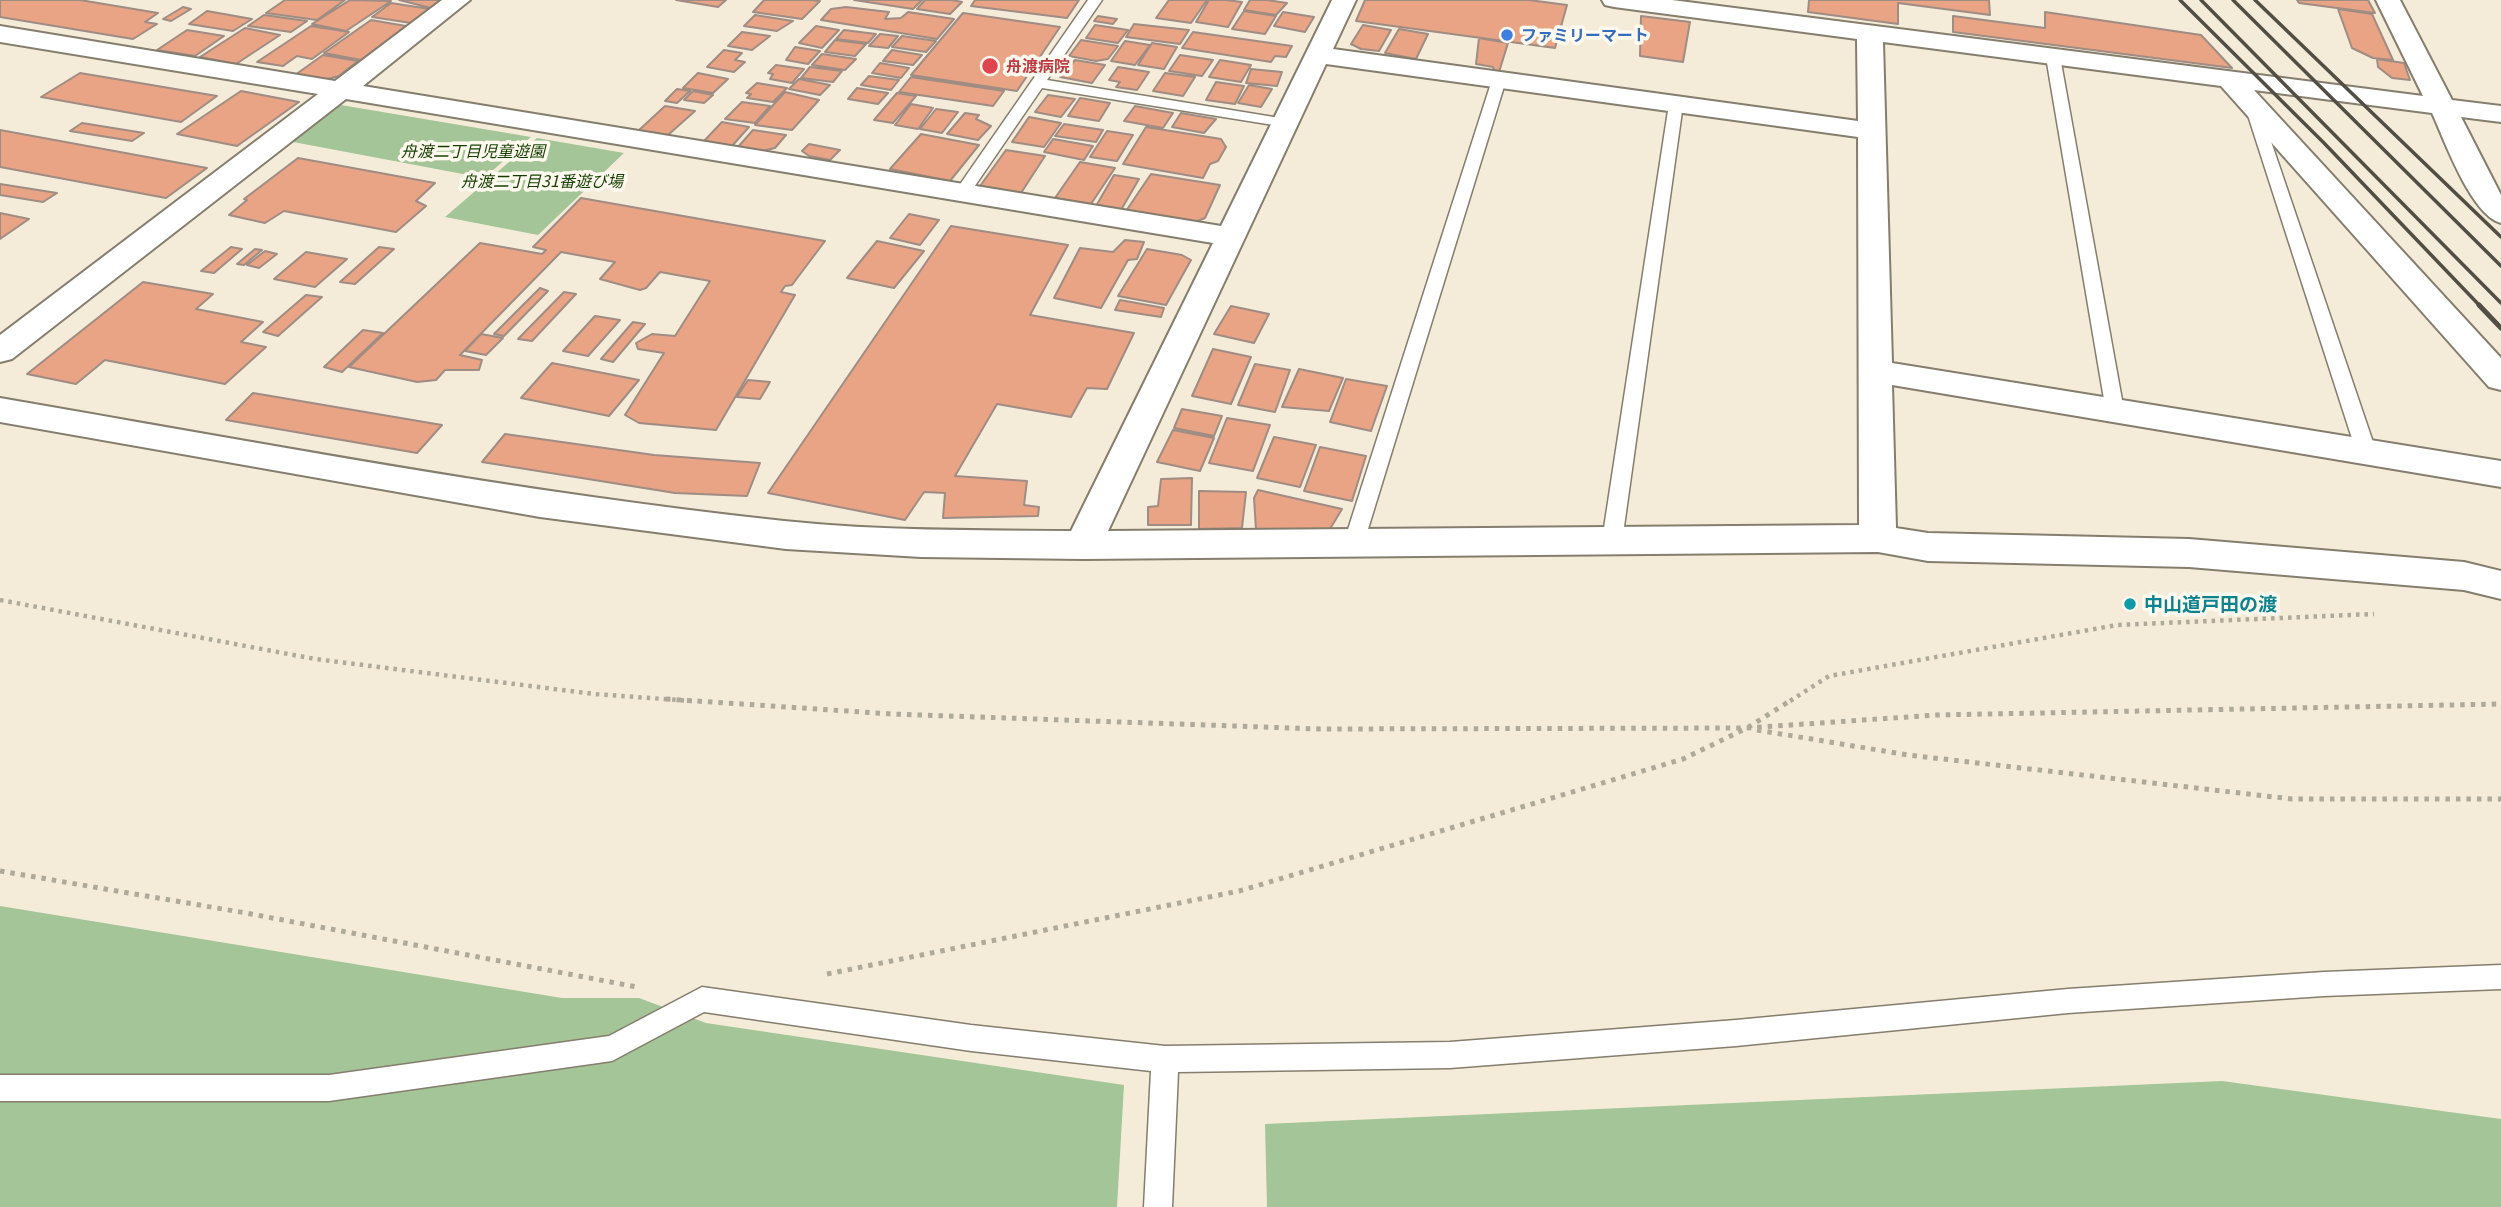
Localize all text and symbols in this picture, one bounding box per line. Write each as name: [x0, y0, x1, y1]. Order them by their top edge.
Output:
place label: ファミリーマート: [1521, 25, 1649, 45]
marker: ファミリーマート: [1499, 27, 1515, 43]
marker: 舟渡病院: [980, 56, 1000, 76]
place label: 舟渡病院: [1006, 56, 1070, 76]
park label: 舟渡二丁目児童遊園: [401, 141, 545, 161]
park label: 舟渡二丁目31番遊び場: [461, 171, 623, 191]
place label: 中山道戸田の渡: [2144, 593, 2277, 615]
marker: 中山道戸田の渡: [2122, 596, 2138, 612]

